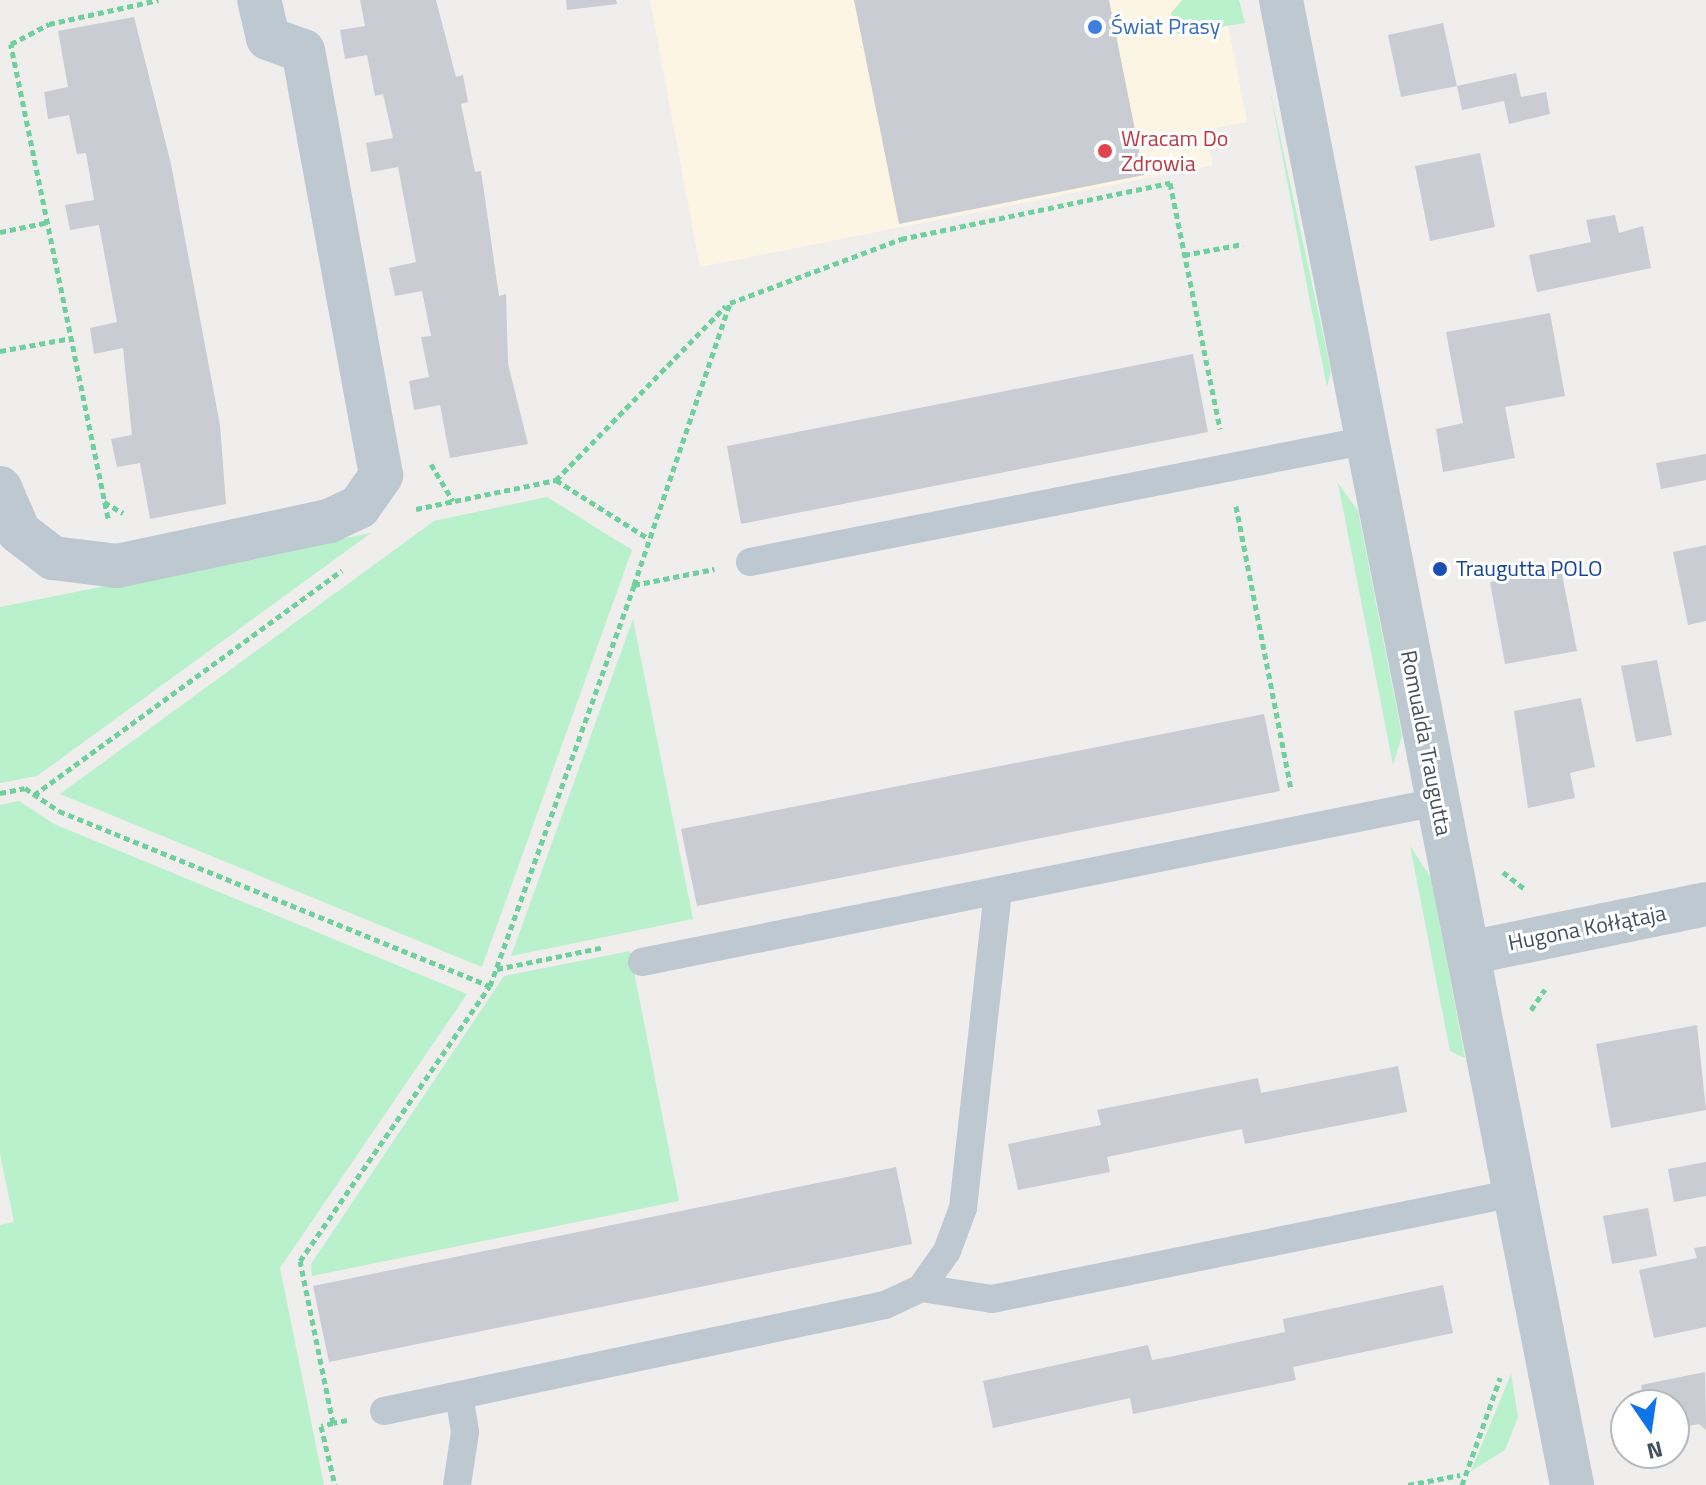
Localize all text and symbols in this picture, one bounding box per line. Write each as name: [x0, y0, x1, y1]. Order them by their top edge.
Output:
place label: Świat Prasy: [1111, 14, 1220, 40]
marker: Świat Prasy: [1086, 18, 1104, 36]
place label: Wracam Do Zdrowia: [1121, 125, 1228, 176]
marker: Wracam Do Zdrowia: [1096, 142, 1114, 160]
place label: Traugutta POLO: [1456, 556, 1602, 582]
marker: Traugutta POLO: [1431, 560, 1449, 578]
street label: Romualda Traugutta: [1395, 648, 1457, 838]
street label: Hugona Kołłątaja: [1506, 900, 1668, 956]
north arrow: [1610, 1389, 1690, 1469]
text: N: [1644, 1432, 1666, 1469]

